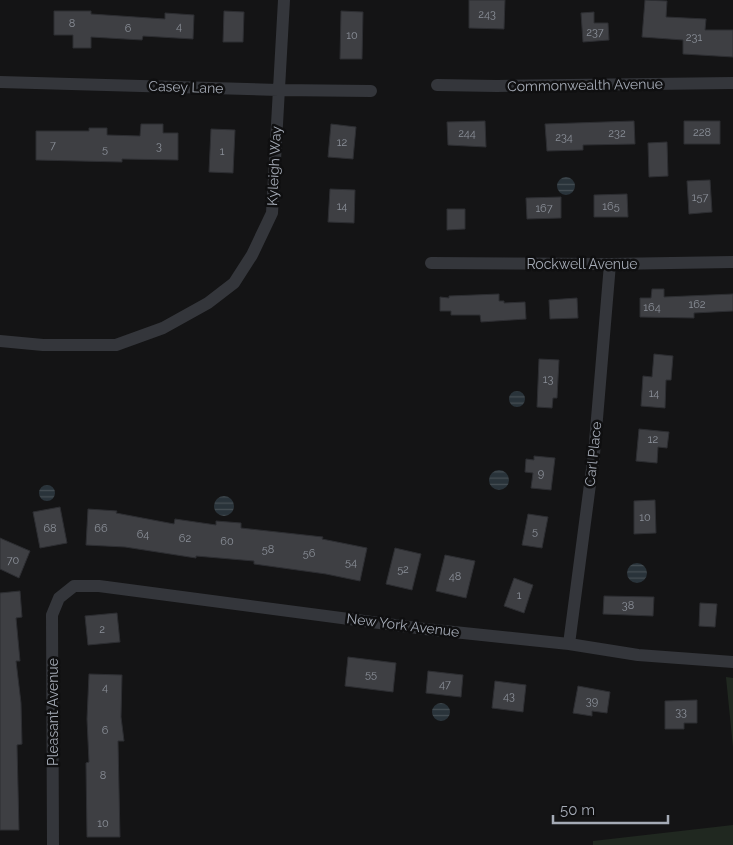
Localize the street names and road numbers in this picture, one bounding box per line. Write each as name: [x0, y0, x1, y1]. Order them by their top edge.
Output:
street label: Commonwealth Avenue: [507, 76, 663, 94]
street label: Casey Lane: [148, 78, 224, 96]
street label: Kyleigh Way: [264, 125, 284, 206]
street label: Rockwell Avenue: [526, 256, 638, 272]
street label: Carl Place: [582, 421, 604, 487]
street label: New York Avenue: [346, 610, 460, 640]
street label: Pleasant Avenue: [45, 658, 61, 766]

